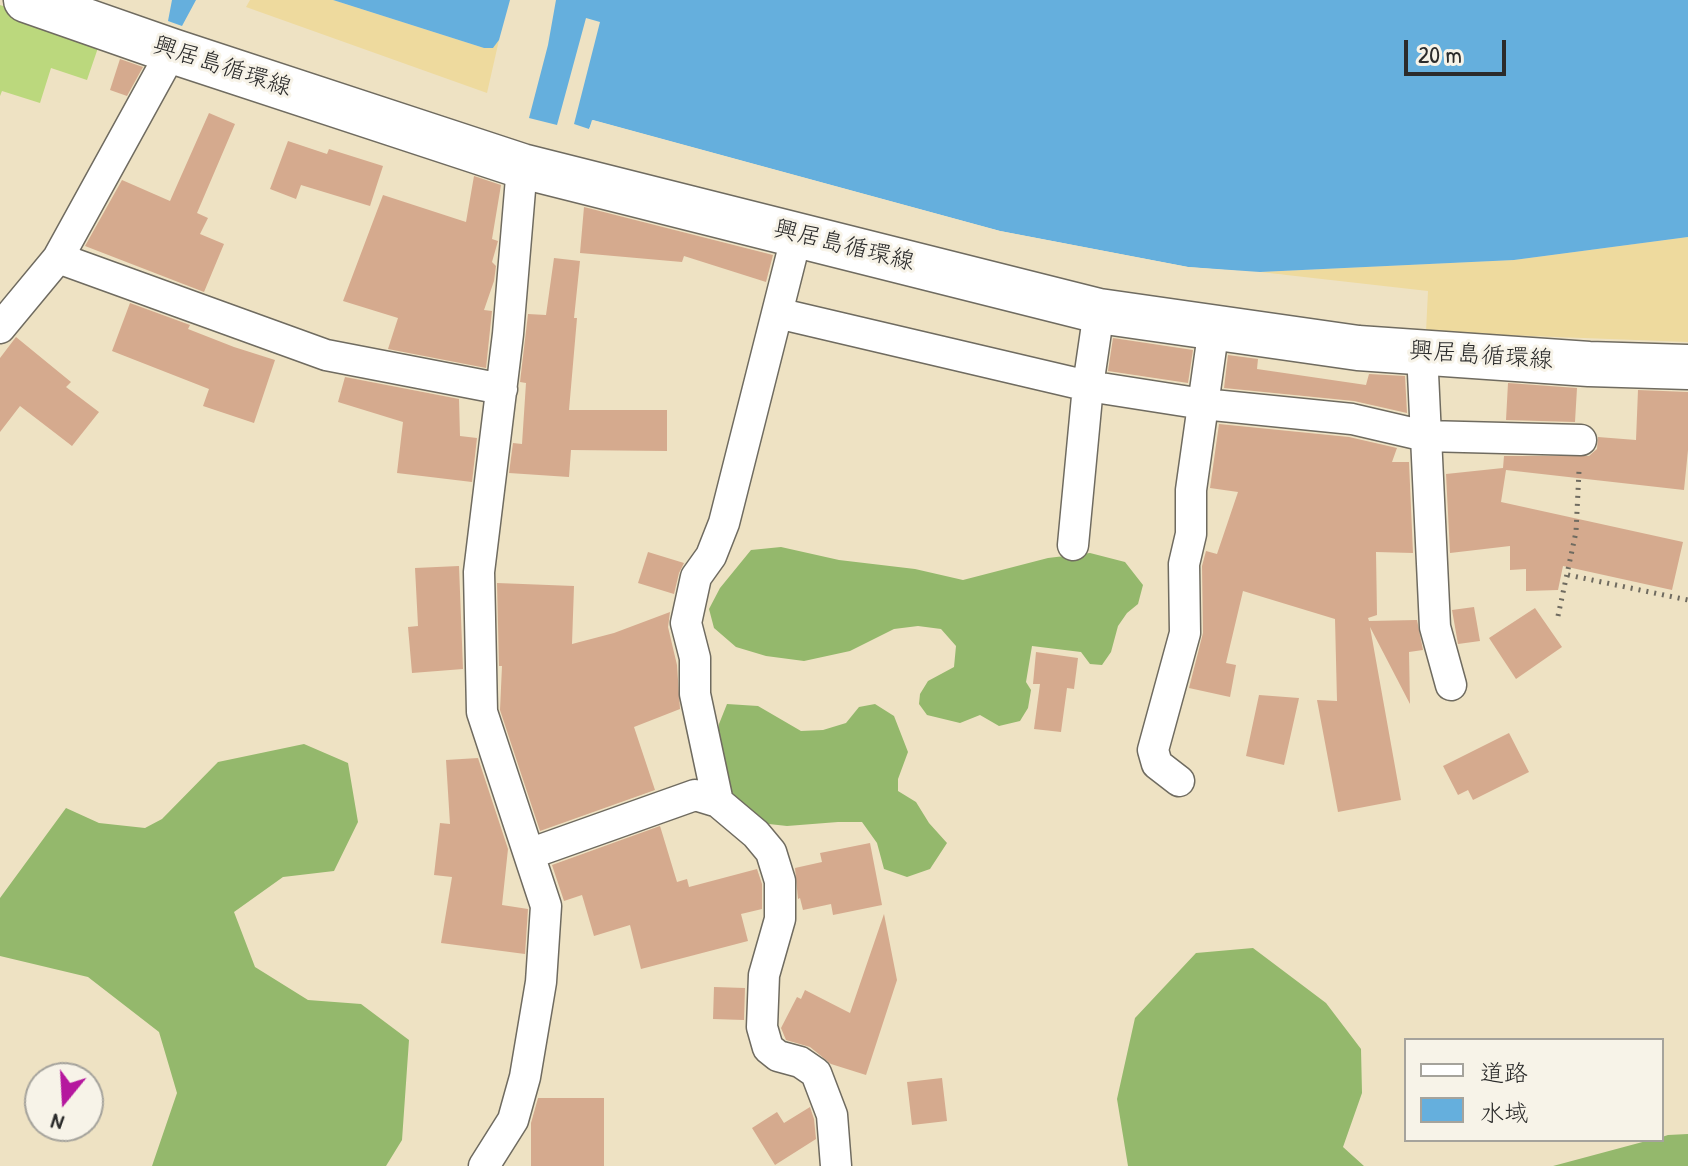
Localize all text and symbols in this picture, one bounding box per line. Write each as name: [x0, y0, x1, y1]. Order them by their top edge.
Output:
scale bar: [1408, 24, 1510, 74]
street label: 興居島循環線: [149, 31, 295, 103]
text: 20 m: [1418, 38, 1462, 70]
street label: 興居島循環線: [771, 215, 917, 277]
street label: 興居島循環線: [1408, 337, 1554, 375]
legend: [1404, 1038, 1664, 1142]
text: 道路: [1480, 1056, 1528, 1088]
north arrow: [24, 1062, 104, 1142]
text: 水域: [1480, 1096, 1528, 1128]
text: N: [47, 1107, 67, 1139]

